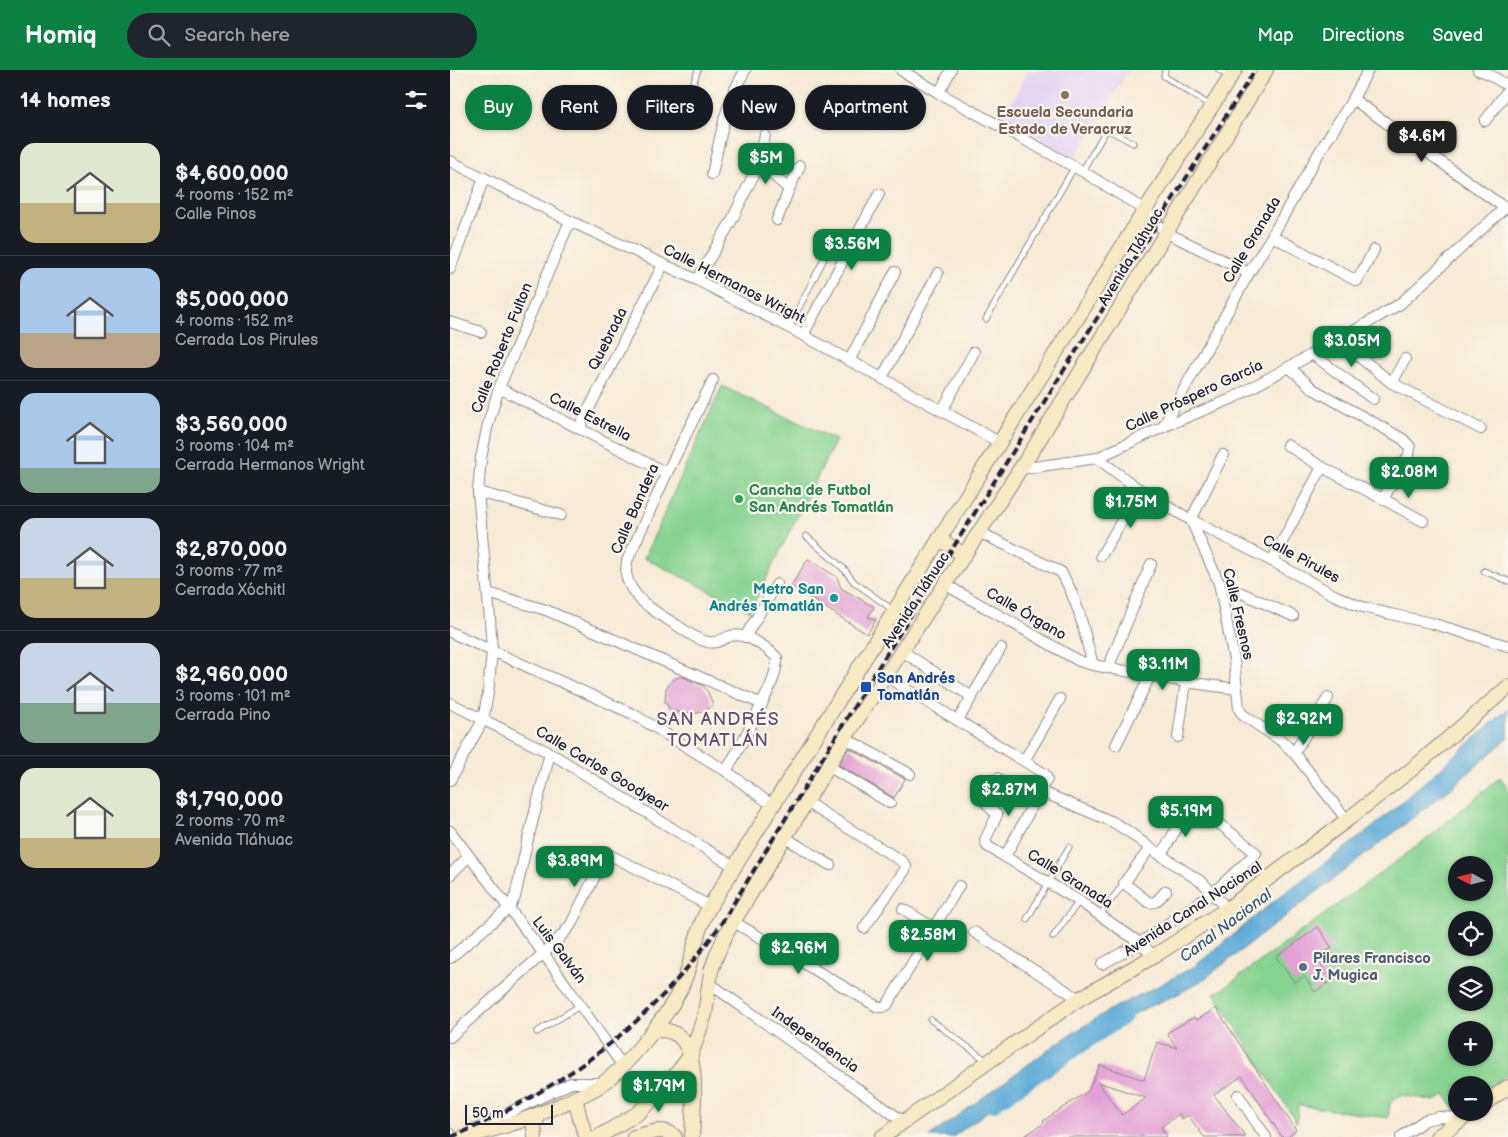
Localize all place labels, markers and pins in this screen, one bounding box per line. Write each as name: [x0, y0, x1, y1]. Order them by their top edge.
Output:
marker: Escuela Secundaria Estado de Veracruz: [1059, 89, 1071, 101]
place label: Escuela Secundaria Estado de Veracruz: [996, 103, 1134, 139]
pin: $4.6M: [1387, 121, 1457, 163]
pin: $5M: [742, 142, 790, 185]
pin: $3.56M: [811, 228, 893, 271]
pin: $3.05M: [1311, 326, 1393, 368]
pin: $2.08M: [1368, 456, 1450, 499]
place label: Cancha de Futbol San Andrés Tomatlán: [749, 481, 894, 517]
pin: $1.75M: [1090, 486, 1172, 529]
marker: Cancha de Futbol San Andrés Tomatlán: [733, 493, 745, 505]
place label: Metro San Andrés Tomatlán: [708, 580, 824, 616]
marker: Metro San Andrés Tomatlán: [828, 592, 840, 604]
pin: $3.11M: [1122, 648, 1204, 691]
place label: San Andrés Tomatlán: [877, 669, 955, 705]
marker: San Andrés Tomatlán: [859, 680, 873, 694]
pin: $2.92M: [1263, 704, 1345, 746]
pin: $2.87M: [968, 774, 1050, 817]
pin: $5.19M: [1145, 796, 1227, 838]
pin: $3.89M: [534, 846, 616, 888]
pin: $2.58M: [887, 920, 969, 962]
pin: $2.96M: [758, 932, 840, 975]
place label: Pilares Francisco J. Mugica: [1313, 949, 1431, 985]
marker: Pilares Francisco J. Mugica: [1297, 961, 1309, 973]
pin: $1.79M: [618, 1070, 700, 1113]

